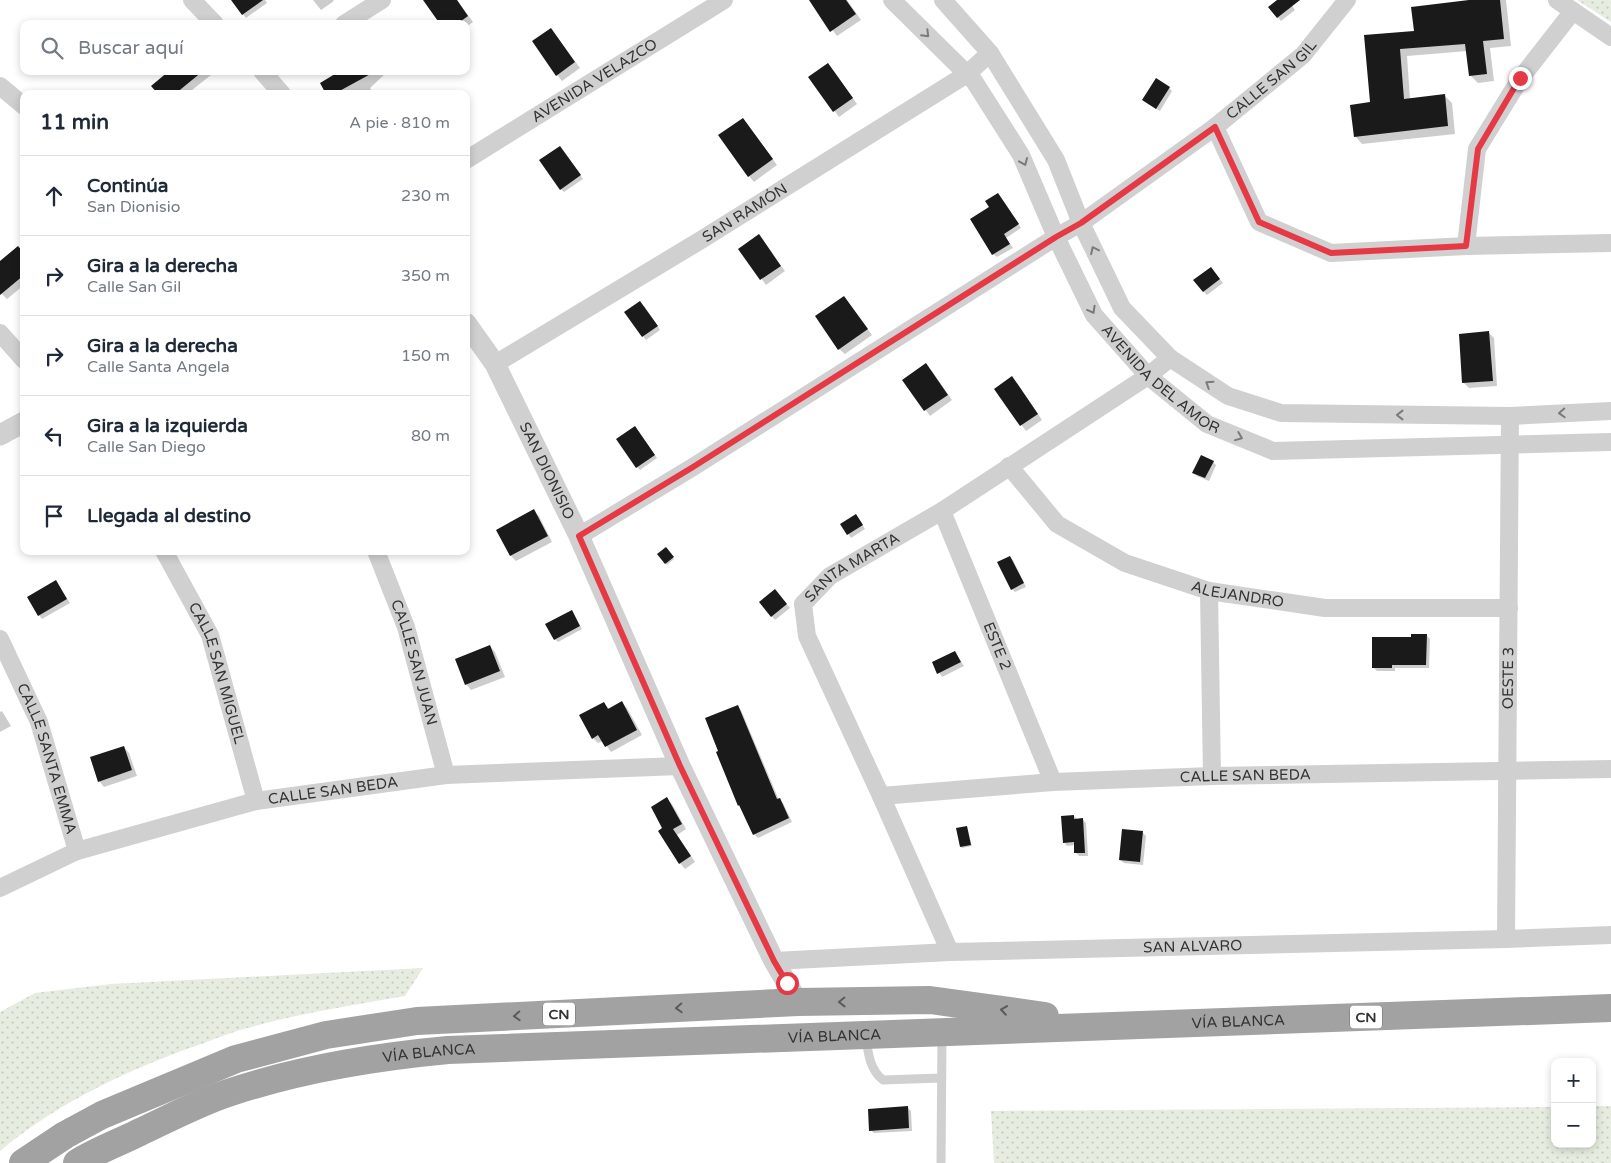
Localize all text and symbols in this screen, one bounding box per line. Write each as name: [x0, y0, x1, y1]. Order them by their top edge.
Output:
search box: [20, 20, 470, 75]
one-way arrow: [921, 28, 930, 37]
icon: search: [38, 34, 66, 62]
street label: AVENIDA VELAZCO: [528, 35, 660, 126]
street label: CALLE SAN GIL: [1222, 36, 1320, 123]
text: Buscar aquí: [78, 37, 184, 59]
route end: [1509, 67, 1532, 90]
text: 11 min: [40, 110, 109, 135]
text: A pie · 810 m: [349, 113, 450, 133]
one-way arrow: [1018, 157, 1028, 166]
text: Continúa: [87, 175, 169, 197]
street label: SAN RAMÓN: [699, 179, 791, 246]
icon: ahead: [40, 182, 68, 210]
text: 230 m: [401, 186, 450, 206]
text: San Dionisio: [87, 197, 180, 217]
one-way arrow: [1090, 246, 1100, 255]
text: Gira a la derecha: [87, 255, 238, 277]
icon: right: [40, 262, 68, 290]
text: 350 m: [401, 266, 450, 286]
text: Calle San Gil: [87, 277, 181, 297]
one-way arrow: [1085, 305, 1095, 314]
street label: AVENIDA DEL AMOR: [1098, 321, 1223, 437]
text: Gira a la derecha: [87, 335, 238, 357]
icon: right: [40, 342, 68, 370]
text: 150 m: [401, 346, 450, 366]
text: Calle Santa Angela: [87, 357, 230, 377]
one-way arrow: [1205, 380, 1214, 390]
one-way arrow: [1558, 408, 1566, 419]
one-way arrow: [1396, 410, 1404, 421]
text: Gira a la izquierda: [87, 415, 248, 437]
street label: SAN DIONISIO: [516, 419, 579, 522]
icon: left: [40, 422, 68, 450]
text: 80 m: [411, 426, 450, 446]
one-way arrow: [1234, 431, 1243, 441]
text: Calle San Diego: [87, 437, 206, 457]
icon: arrive: [40, 502, 68, 530]
text: Llegada al destino: [87, 505, 251, 527]
street label: SANTA MARTA: [801, 529, 903, 606]
street label: ALEJANDRO: [1189, 577, 1285, 611]
street label: CALLE SAN JUAN: [387, 597, 441, 727]
street label: CALLE SAN MIGUEL: [185, 599, 249, 746]
street label: ESTE 2: [979, 619, 1015, 673]
street label: OESTE 3: [1499, 647, 1517, 709]
street label: CALLE SANTA EMMA: [13, 680, 80, 836]
street label: CALLE SAN BEDA: [1179, 765, 1311, 786]
street label: CALLE SAN BEDA: [267, 773, 399, 808]
street label: SAN ALVARO: [1143, 936, 1243, 956]
route start: [776, 972, 799, 995]
one-way arrow: [837, 996, 845, 1007]
road number: CN: [543, 1002, 575, 1026]
one-way arrow: [675, 1003, 683, 1014]
one-way arrow: [999, 1005, 1007, 1016]
road number: CN: [1350, 1006, 1382, 1028]
one-way arrow: [513, 1011, 521, 1022]
street label: VÍA BLANCA: [1191, 1011, 1285, 1032]
street label: VÍA BLANCA: [788, 1025, 882, 1047]
street label: VÍA BLANCA: [381, 1040, 476, 1067]
map controls: [1551, 1058, 1596, 1148]
button: +: [1551, 1058, 1596, 1103]
button: −: [1551, 1103, 1596, 1148]

